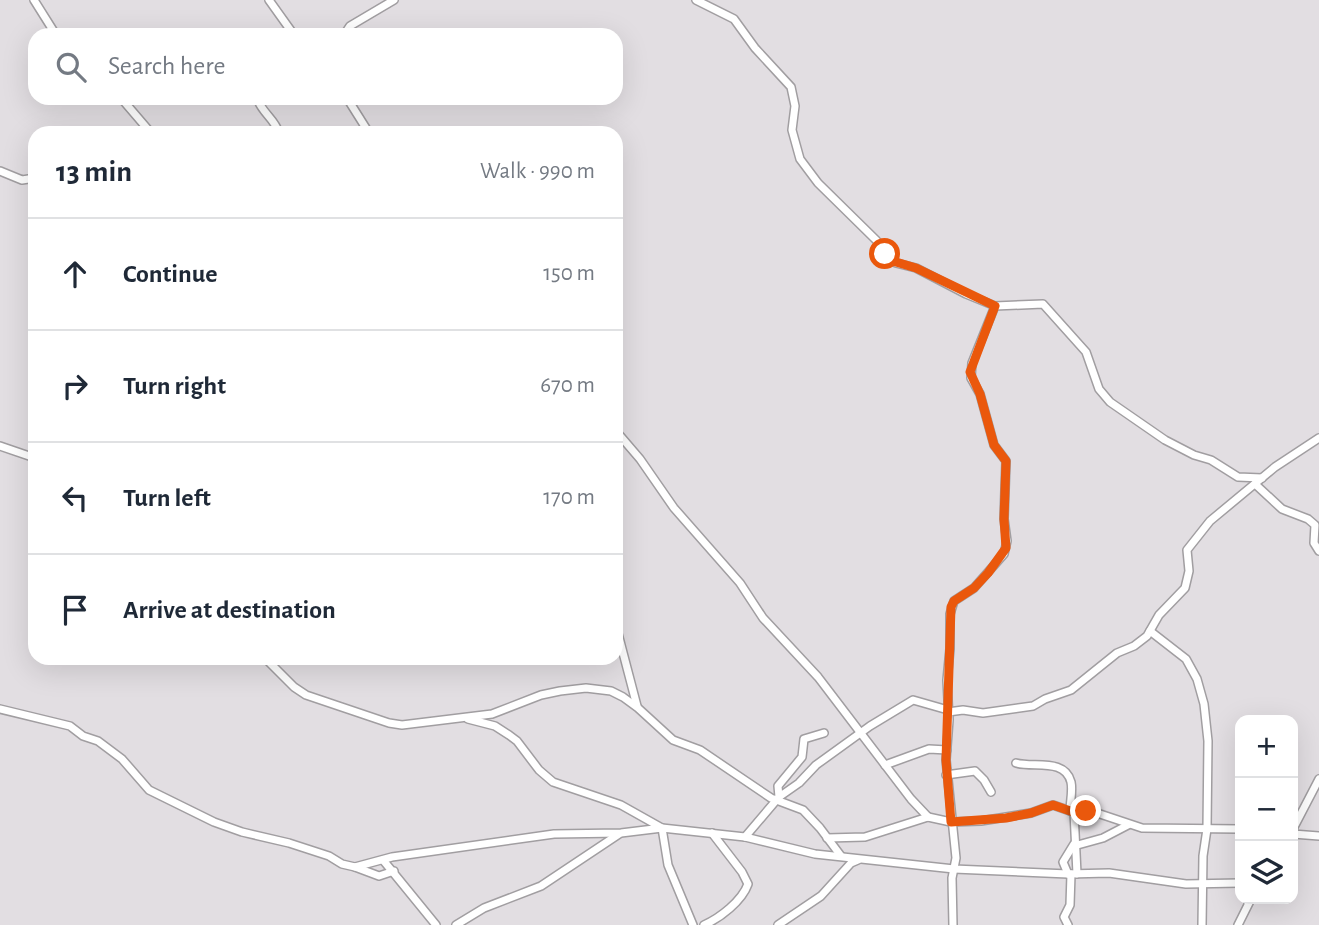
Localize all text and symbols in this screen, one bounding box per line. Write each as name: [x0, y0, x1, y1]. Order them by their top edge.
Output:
search box: [28, 28, 623, 105]
icon: search: [52, 48, 90, 86]
text: Search here: [108, 53, 226, 79]
text: 13 min: [56, 157, 132, 187]
text: Walk · 990 m: [480, 160, 595, 183]
route start: [869, 238, 900, 269]
icon: ahead: [56, 255, 94, 293]
text: Continue: [123, 261, 218, 287]
text: 150 m: [543, 262, 595, 285]
icon: right: [56, 367, 94, 405]
text: Turn right: [123, 373, 226, 399]
text: 670 m: [540, 374, 595, 397]
icon: left: [56, 479, 94, 517]
text: Turn left: [123, 485, 211, 511]
text: 170 m: [543, 486, 595, 509]
icon: arrive: [56, 591, 94, 629]
text: Arrive at destination: [123, 597, 336, 623]
map controls: [1235, 715, 1298, 904]
button: +: [1235, 715, 1298, 778]
button: −: [1235, 778, 1298, 841]
route end: [1070, 795, 1101, 826]
button: layers: [1235, 841, 1298, 904]

